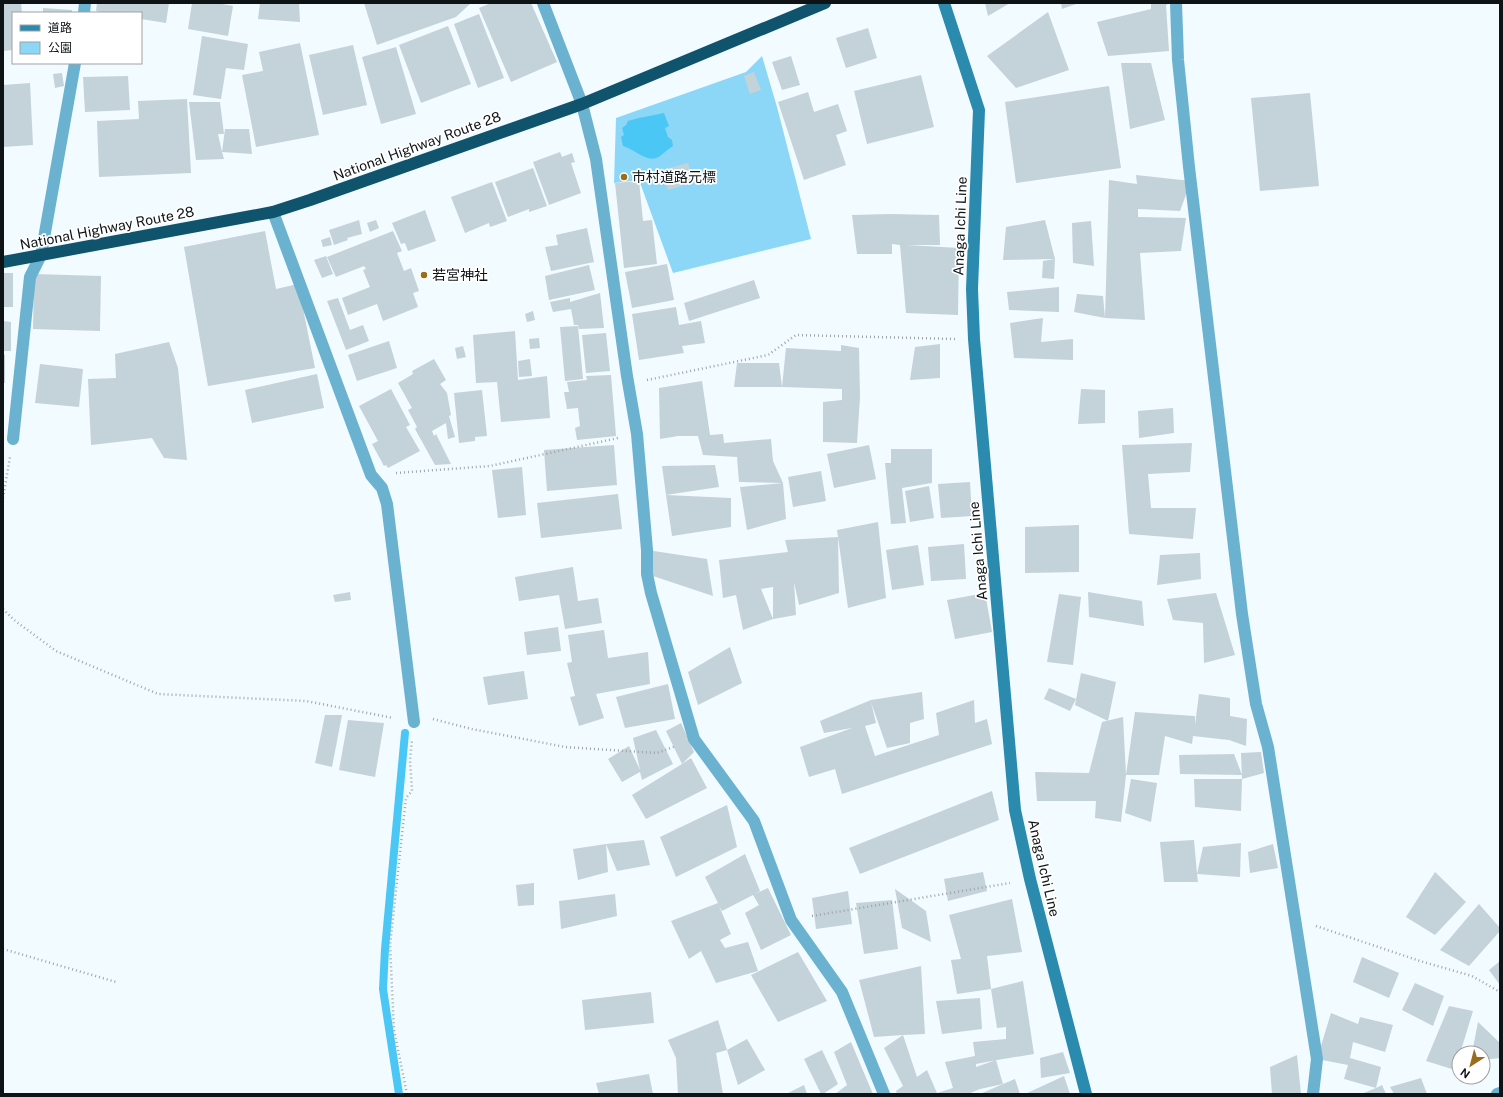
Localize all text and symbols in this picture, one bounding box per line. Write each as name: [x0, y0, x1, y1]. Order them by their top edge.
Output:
legend: [12, 12, 142, 64]
text: 道路: [48, 21, 72, 35]
text: 公園: [48, 41, 72, 55]
street label: National Highway Route 28: [331, 108, 503, 184]
place label: 市村道路元標: [632, 169, 716, 185]
marker: 市村道路元標: [619, 172, 629, 182]
street label: Anaga Ichi Line: [950, 176, 970, 276]
street label: National Highway Route 28: [18, 203, 196, 253]
place label: 若宮神社: [432, 267, 488, 283]
marker: 若宮神社: [419, 270, 429, 280]
street label: Anaga Ichi Line: [966, 501, 990, 601]
street label: Anaga Ichi Line: [1025, 818, 1063, 918]
north arrow: [1451, 1045, 1491, 1085]
text: N: [1458, 1066, 1472, 1080]

